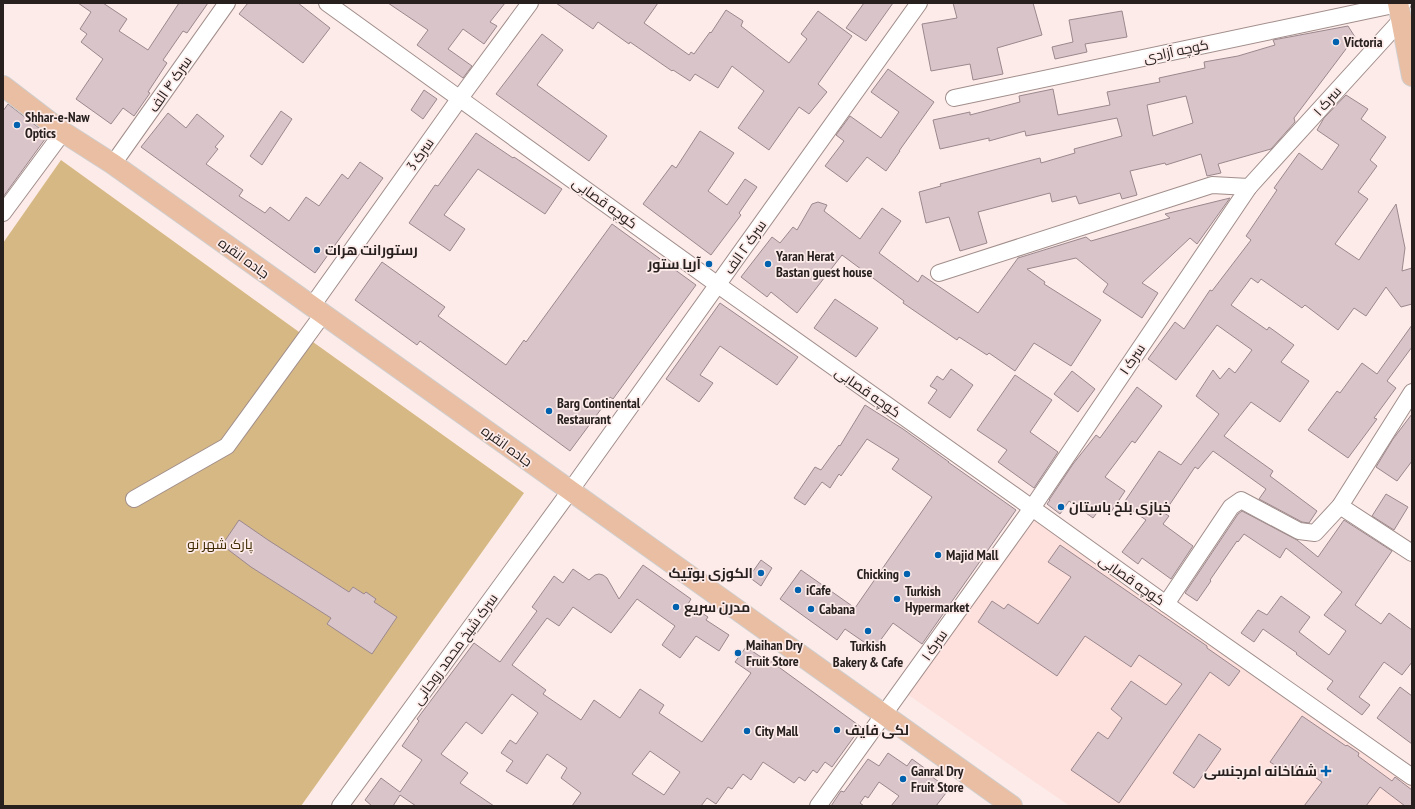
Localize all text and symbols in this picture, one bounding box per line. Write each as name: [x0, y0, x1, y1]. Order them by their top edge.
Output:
place label: Victoria: [1343, 33, 1383, 51]
street label: کوچه آزادی: [1142, 35, 1210, 68]
marker: Victoria: [1331, 37, 1341, 47]
street label: سرک ۴ الف: [144, 53, 196, 115]
street label: سرک ۱: [1309, 82, 1345, 120]
place label: Shhar-e-Naw Optics: [25, 108, 90, 142]
marker: Shhar-e-Naw Optics: [12, 120, 22, 130]
street label: سرک 3: [402, 134, 438, 174]
street label: کوچه قصابی: [568, 173, 641, 234]
street label: سرک ۲ الف: [720, 216, 770, 278]
street label: جاده انقره: [215, 233, 273, 283]
place label: رستورانت هرات: [325, 241, 418, 259]
marker: رستورانت هرات: [312, 245, 322, 255]
place label: Yaran Herat Bastan guest house: [775, 247, 873, 281]
place label: آریا ستور: [647, 255, 702, 273]
marker: آریا ستور: [704, 259, 714, 269]
marker: Yaran Herat Bastan guest house: [763, 259, 773, 269]
street label: سرک ۱: [1115, 340, 1149, 378]
street label: کوچه قصابی: [831, 363, 904, 422]
place label: Barg Continental Restaurant: [557, 394, 641, 428]
marker: Barg Continental Restaurant: [544, 406, 554, 416]
street label: جاده انقره: [478, 421, 536, 471]
place label: خبازی بلخ باستان: [1069, 498, 1171, 517]
marker: خبازی بلخ باستان: [1056, 502, 1066, 512]
park label: پارک شهر نو: [187, 535, 253, 554]
place label: Majid Mall: [946, 546, 999, 564]
marker: Majid Mall: [933, 550, 943, 560]
street label: کوچه قصابی: [1095, 551, 1168, 610]
place label: الکوزی بوتیک: [668, 564, 753, 582]
place label: Chicking: [857, 565, 899, 583]
marker: الکوزی بوتیک: [756, 568, 766, 578]
marker: Chicking: [902, 569, 912, 579]
place label: iCafe: [806, 581, 831, 599]
place label: Turkish Hypermarket: [905, 582, 969, 616]
marker: iCafe: [793, 585, 803, 595]
street label: سرک شیخ محمد روحانی: [408, 590, 502, 708]
marker: Turkish Hypermarket: [892, 594, 902, 604]
place label: مدرن سریع: [684, 598, 750, 617]
place label: Cabana: [819, 600, 855, 618]
marker: مدرن سریع: [671, 602, 681, 612]
marker: Cabana: [806, 604, 816, 614]
marker: Turkish Bakery & Cafe: [863, 626, 873, 636]
street label: سرک ۱: [917, 626, 951, 664]
place label: Maihan Dry Fruit Store: [746, 636, 803, 670]
place label: Turkish Bakery & Cafe: [833, 637, 903, 671]
marker: Maihan Dry Fruit Store: [733, 648, 743, 658]
place label: لکی فایف: [845, 721, 909, 739]
place label: City Mall: [755, 722, 799, 740]
marker: لکی فایف: [832, 725, 842, 735]
marker: City Mall: [742, 726, 752, 736]
place label: Ganral Dry Fruit Store: [911, 762, 964, 796]
place label: شفاخانه امرجنسی: [1204, 762, 1317, 780]
marker: شفاخانه امرجنسی: [1320, 765, 1332, 777]
marker: Ganral Dry Fruit Store: [898, 774, 908, 784]

